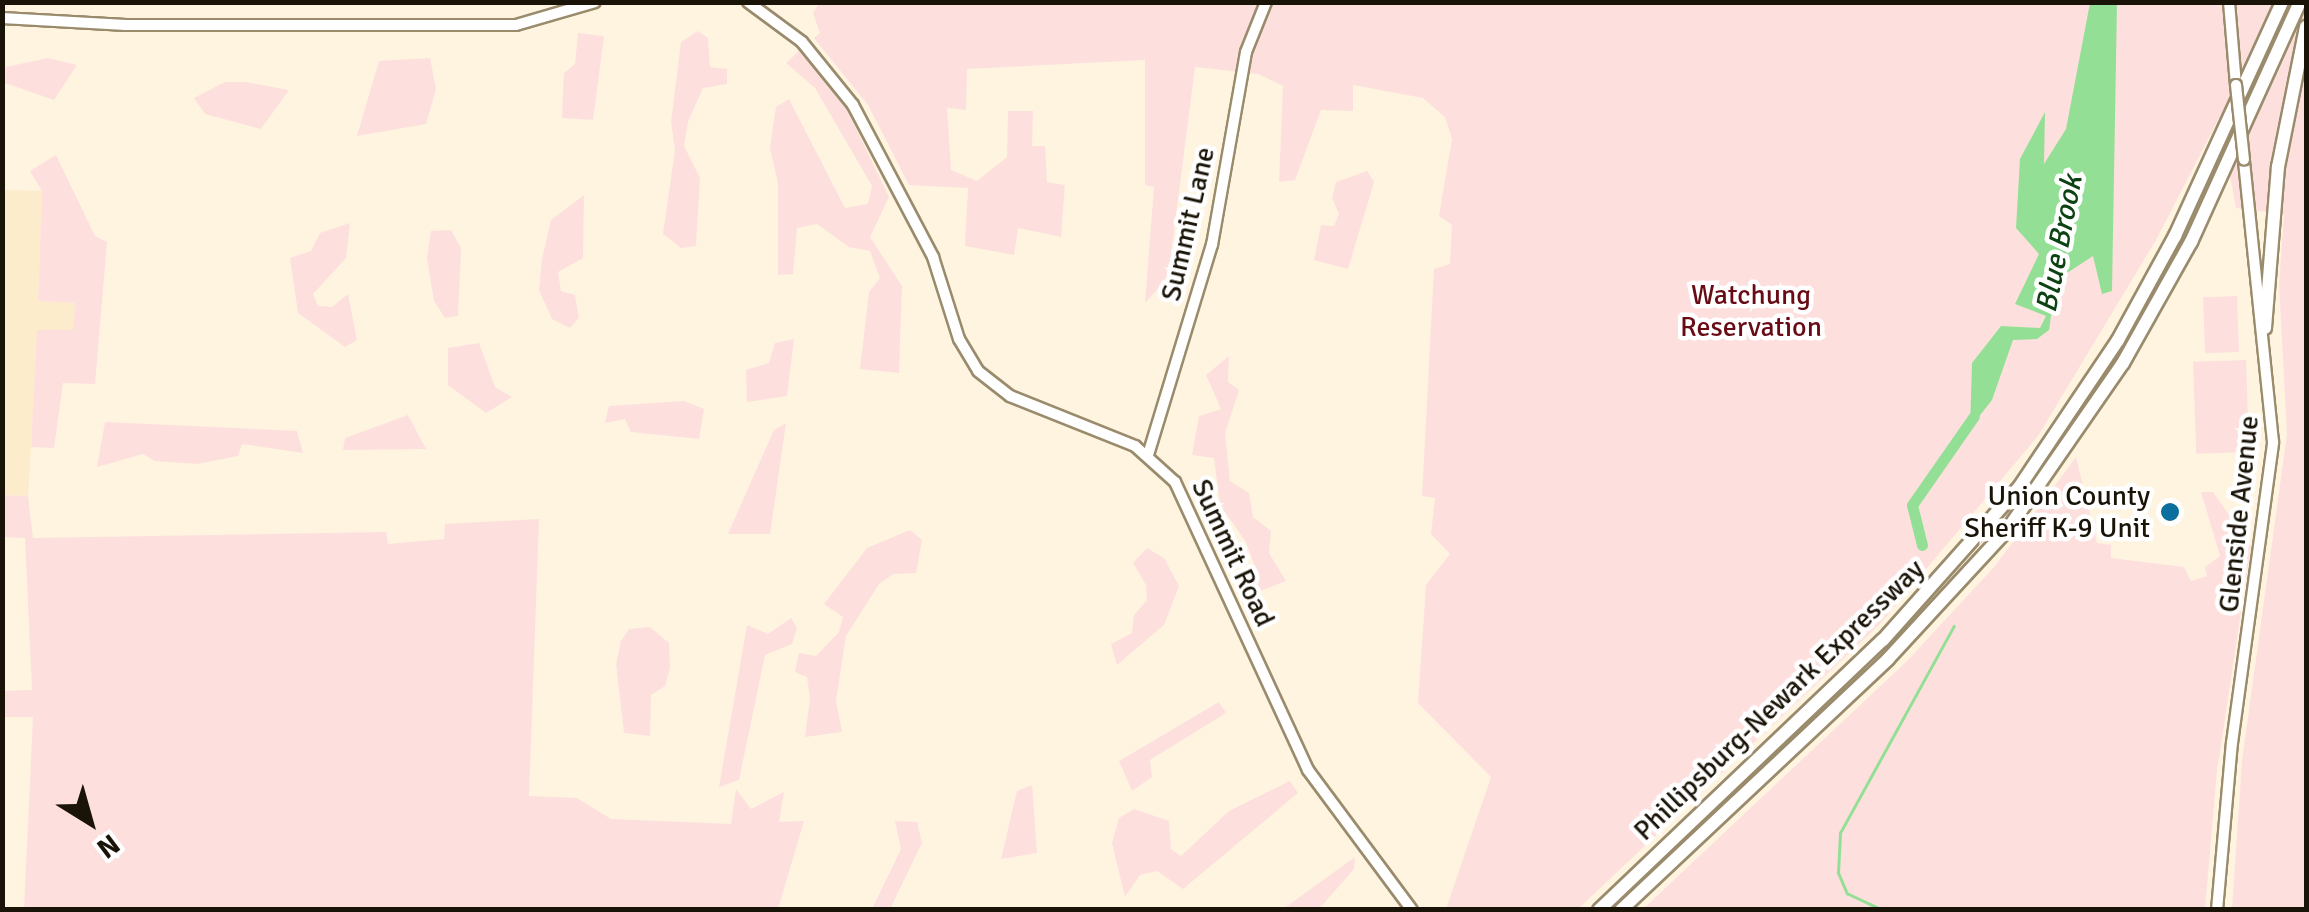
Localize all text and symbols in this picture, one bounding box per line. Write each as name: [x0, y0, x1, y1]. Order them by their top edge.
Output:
street label: Summit Lane: [1154, 144, 1222, 304]
water label: Blue Brook: [2029, 172, 2091, 316]
park label: Watchung Reservation: [1680, 278, 1822, 344]
street label: Glenside Avenue: [2212, 414, 2266, 614]
street label: Summit Road: [1184, 474, 1282, 632]
place label: Union County Sheriff K-9 Unit: [1964, 479, 2150, 545]
marker: Union County Sheriff K-9 Unit: [2159, 501, 2181, 523]
street label: Phillipsburg-Newark Expressway: [1627, 552, 1931, 848]
north arrow: [40, 772, 140, 872]
text: N: [90, 827, 126, 865]

